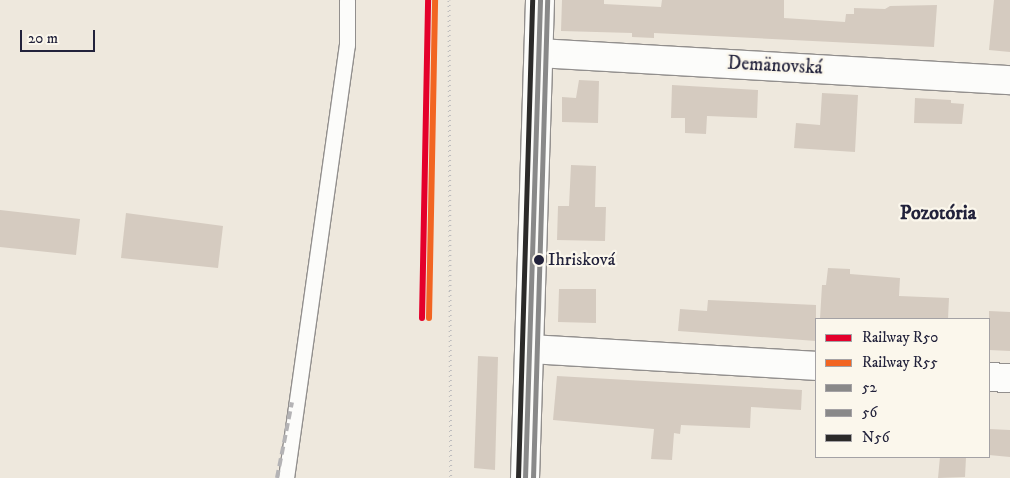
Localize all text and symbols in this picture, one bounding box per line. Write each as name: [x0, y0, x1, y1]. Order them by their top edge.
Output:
scale bar: [22, 20, 98, 52]
text: 20 m: [28, 29, 58, 48]
street label: Demänovská: [727, 52, 823, 80]
district label: Pozotória: [900, 201, 976, 225]
place label: Ihrisková: [548, 249, 615, 271]
marker: Ihrisková: [534, 255, 544, 265]
legend: [815, 318, 990, 458]
text: Railway R50: [862, 328, 938, 347]
text: Railway R55: [862, 353, 938, 372]
text: 52: [862, 378, 877, 397]
text: 56: [862, 403, 877, 422]
text: N56: [862, 428, 890, 447]

